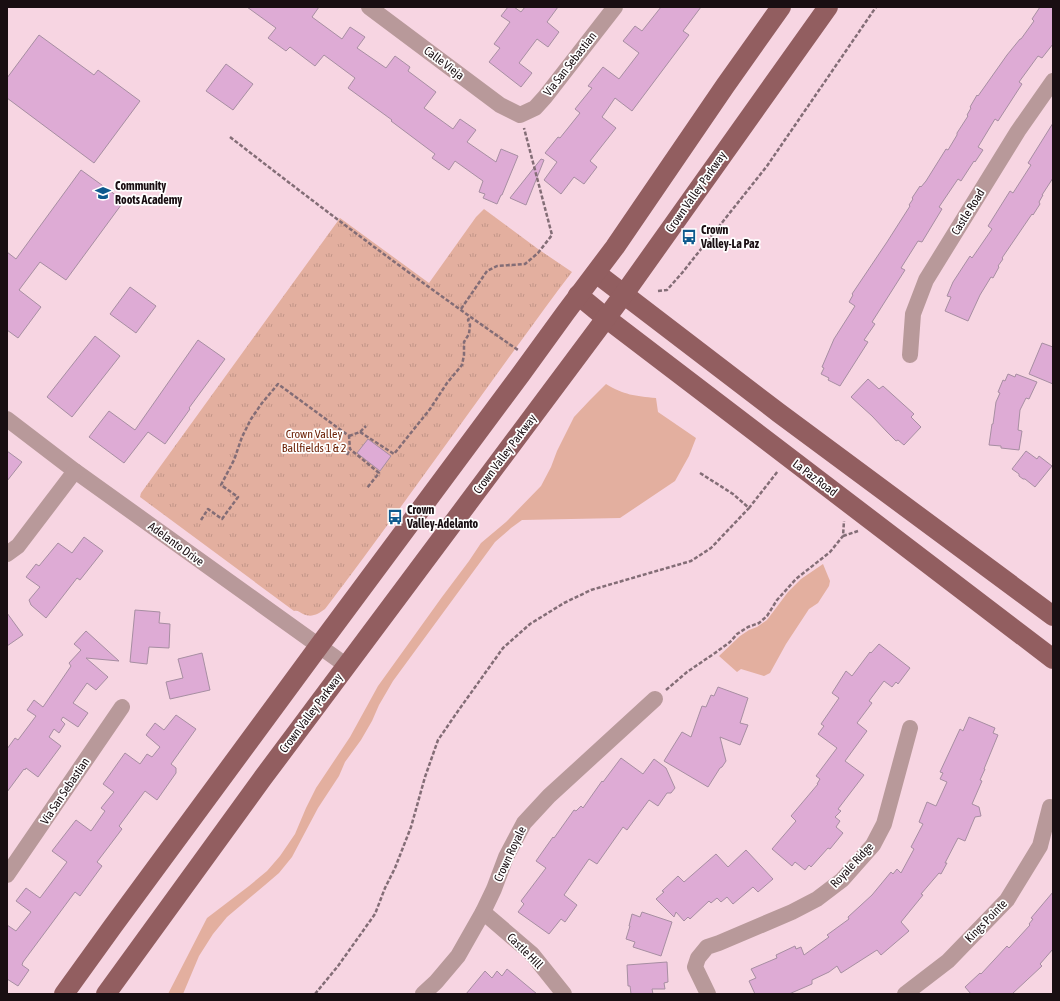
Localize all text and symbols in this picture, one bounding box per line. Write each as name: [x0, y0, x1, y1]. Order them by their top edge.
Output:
street label: Via San Sebastian: [541, 29, 599, 99]
street label: Calle Vieja: [421, 43, 467, 83]
street label: Crown Valley Parkway: [663, 149, 729, 235]
place label: Community Roots Academy: [115, 179, 182, 207]
school or university icon: Community Roots Academy: [94, 184, 112, 202]
street label: Castle Road: [948, 186, 988, 238]
place label: Crown Valley-La Paz: [700, 223, 760, 251]
bus stop icon: Crown Valley-La Paz: [680, 228, 698, 246]
street label: Crown Valley Parkway: [471, 411, 539, 497]
park label: Crown Valley Ballfields 1 & 2: [282, 427, 346, 455]
street label: La Paz Road: [790, 457, 840, 499]
place label: Crown Valley-Adelanto: [406, 503, 479, 531]
bus stop icon: Crown Valley-Adelanto: [386, 508, 404, 526]
street label: Adelanto Drive: [145, 519, 207, 569]
street label: Crown Valley Parkway: [277, 670, 345, 756]
street label: Via San Sebastian: [38, 755, 92, 827]
street label: Crown Royale: [491, 824, 529, 884]
street label: Royale Ridge: [827, 839, 877, 891]
street label: Kings Pointe: [962, 897, 1010, 945]
street label: Castle Hill: [504, 930, 546, 972]

